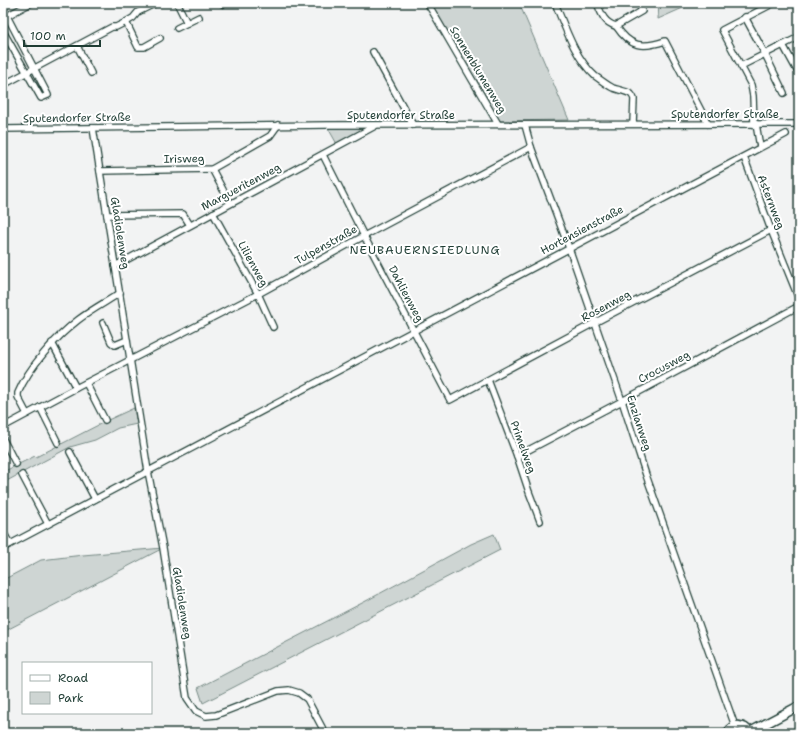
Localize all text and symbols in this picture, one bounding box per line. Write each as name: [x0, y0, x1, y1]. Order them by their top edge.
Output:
scale bar: [24, 22, 100, 48]
street label: Sonnenblumenweg: [446, 24, 510, 117]
text: 100 m: [30, 28, 66, 44]
street label: Sputendorfer Straße: [671, 107, 779, 122]
street label: Sputendorfer Straße: [347, 108, 455, 123]
street label: Sputendorfer Straße: [23, 110, 131, 126]
street label: Irisweg: [163, 151, 205, 167]
street label: Margueritenweg: [199, 160, 284, 214]
street label: Asternweg: [754, 173, 788, 232]
street label: Gladiolenweg: [107, 196, 133, 270]
street label: Hortensienstraße: [538, 202, 626, 258]
street label: Tulpenstraße: [292, 222, 360, 268]
street label: Lilienweg: [234, 239, 272, 290]
district label: NEUBAUERNSIEDLUNG: [349, 242, 501, 258]
street label: Dahlienweg: [385, 263, 427, 325]
street label: Rosenweg: [579, 287, 634, 325]
street label: Crocusweg: [636, 347, 693, 387]
street label: Enzianweg: [623, 393, 655, 453]
street label: Primelweg: [507, 419, 540, 476]
street label: Gladiolenweg: [169, 566, 195, 640]
legend: [22, 662, 152, 714]
text: Road: [58, 670, 89, 686]
text: Park: [58, 690, 84, 706]

